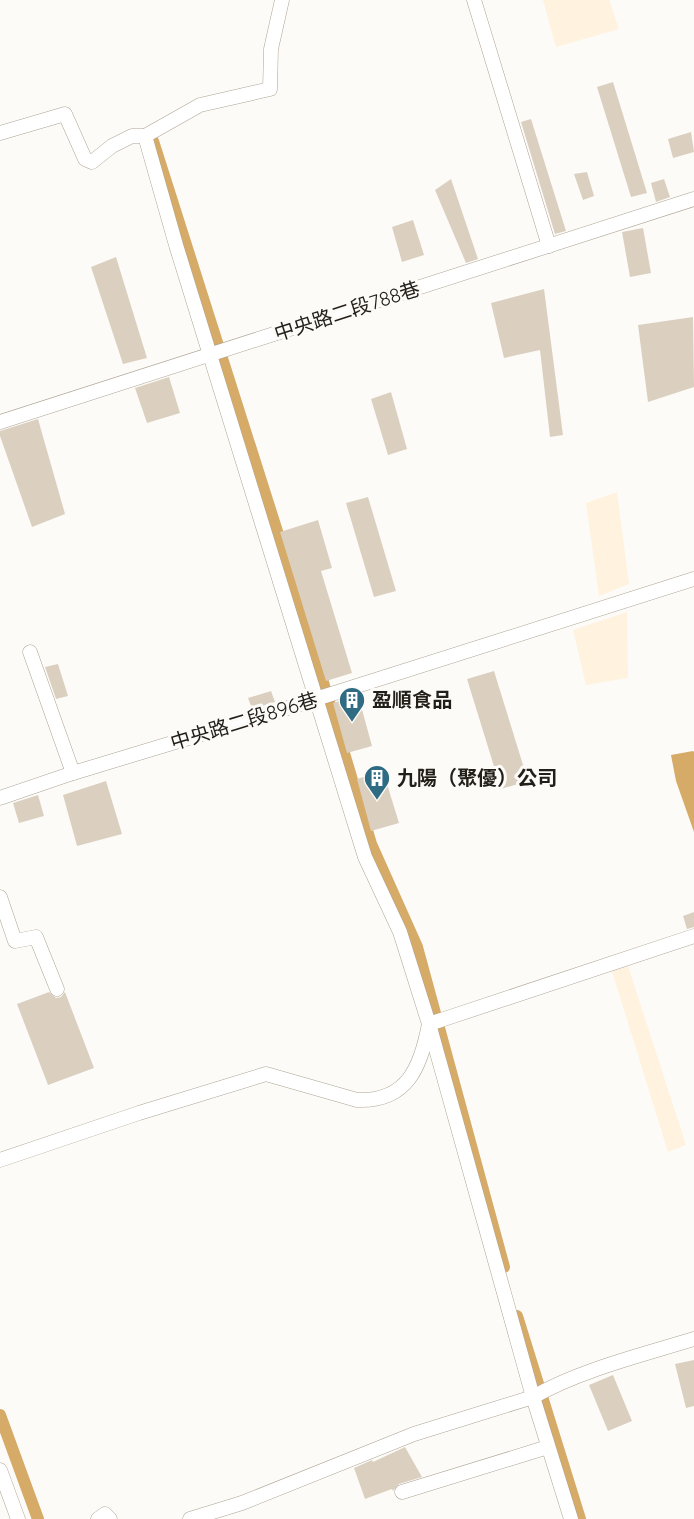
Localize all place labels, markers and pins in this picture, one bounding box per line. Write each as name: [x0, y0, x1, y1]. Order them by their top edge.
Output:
building icon: 盈順食品: [337, 685, 367, 723]
place label: 盈順食品: [372, 687, 452, 712]
building icon: 九陽（聚優）公司: [362, 763, 392, 801]
place label: 九陽（聚優）公司: [397, 765, 557, 790]

